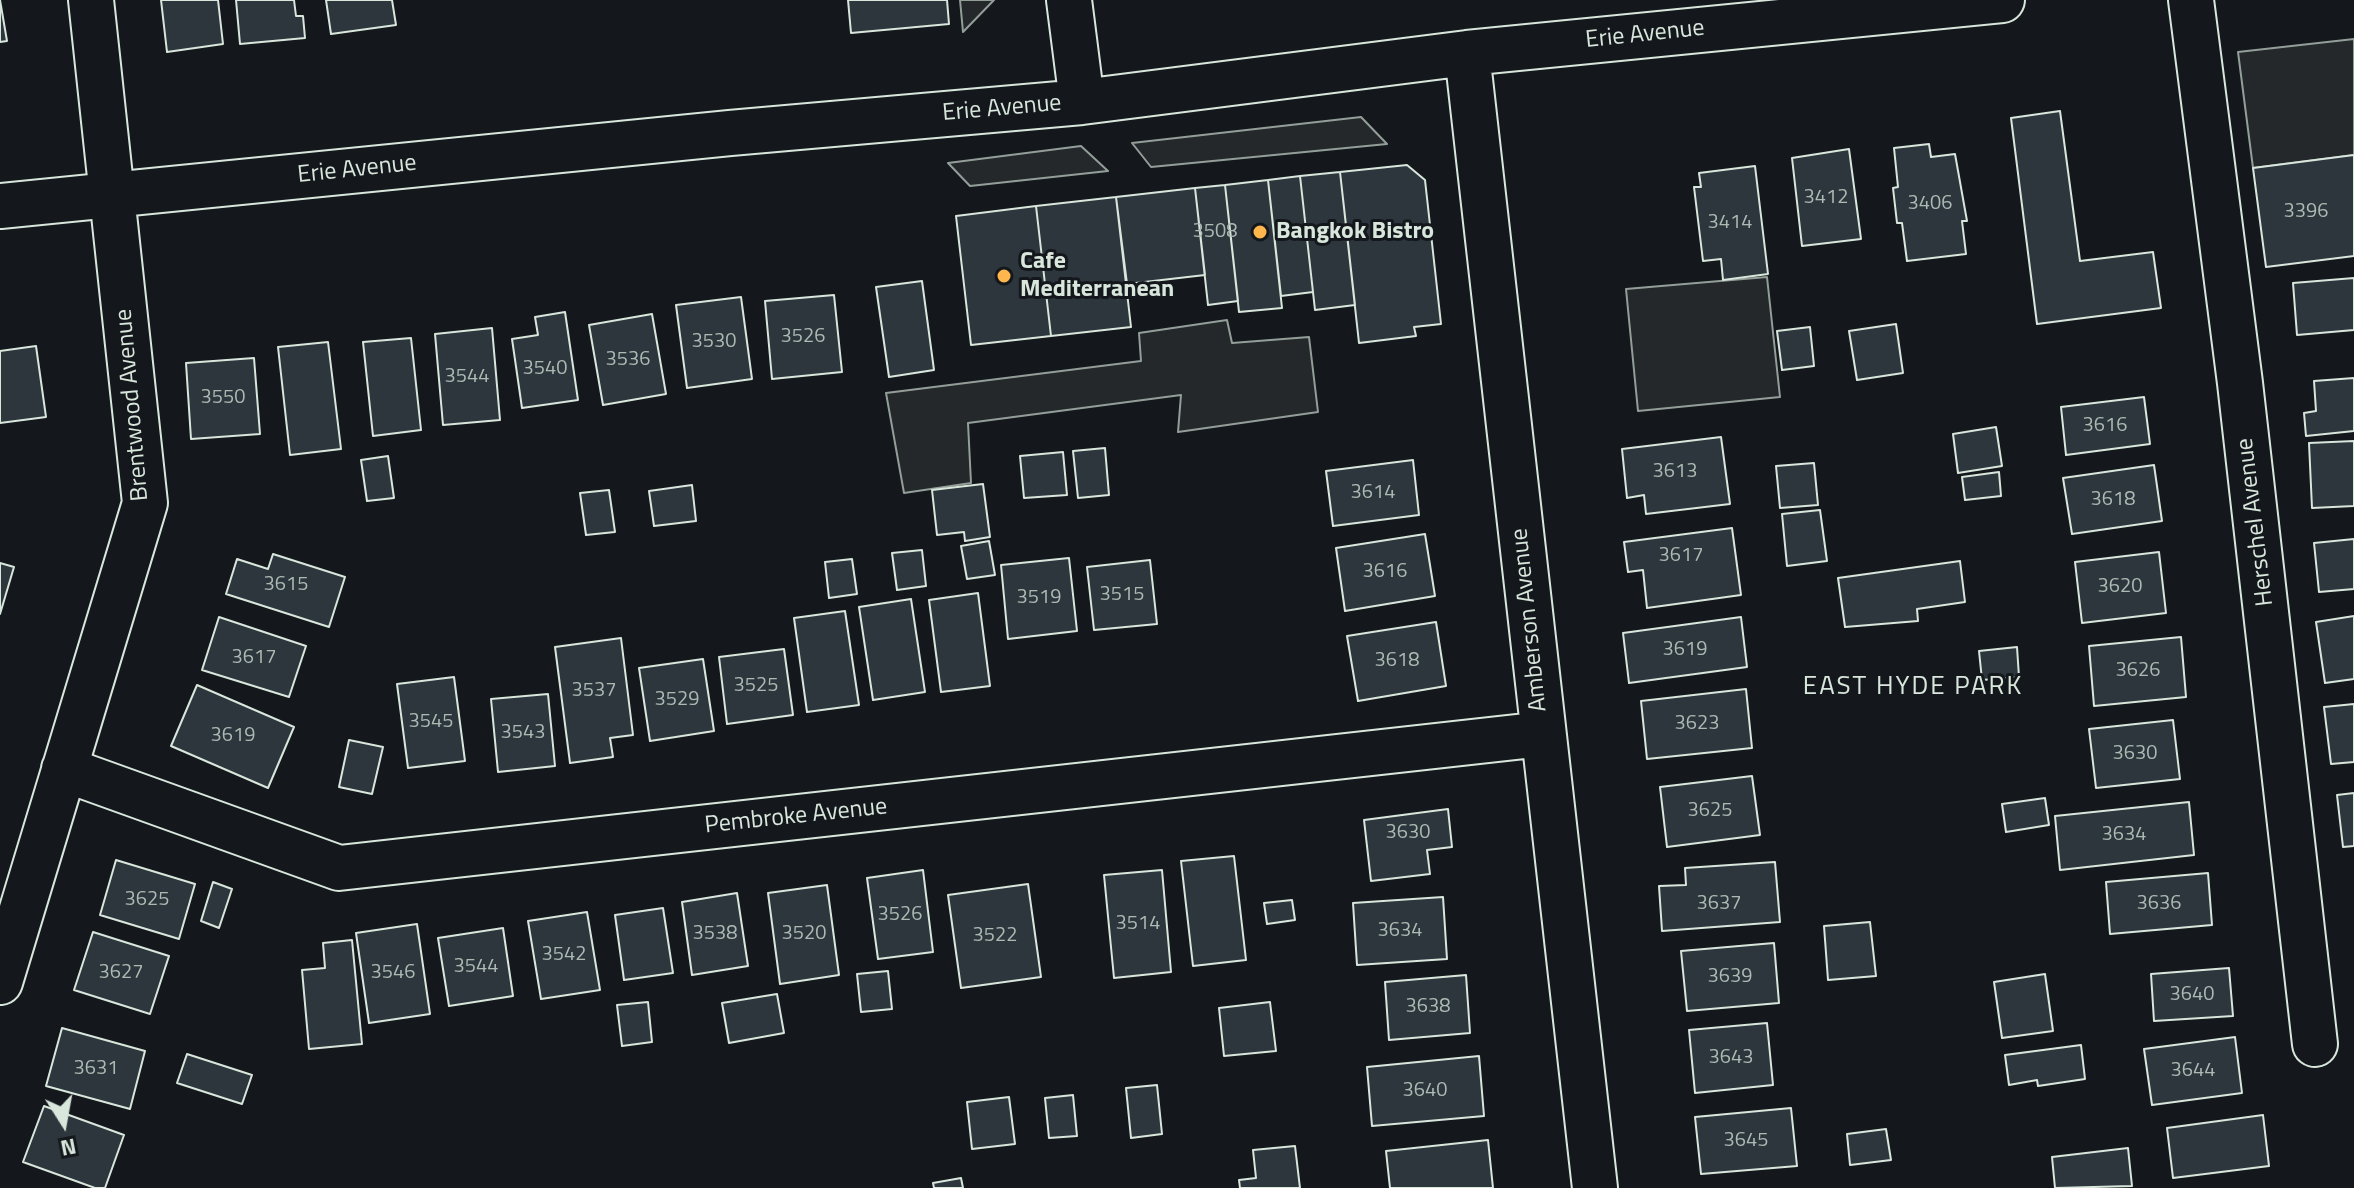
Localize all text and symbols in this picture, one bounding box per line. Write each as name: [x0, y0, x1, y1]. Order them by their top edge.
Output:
street label: Erie Avenue: [1584, 14, 1706, 56]
street label: Erie Avenue: [941, 89, 1063, 129]
street label: Erie Avenue: [296, 149, 418, 191]
house number: 3412: [1804, 186, 1848, 210]
house number: 3406: [1908, 192, 1952, 216]
house number: 3396: [2284, 200, 2328, 224]
house number: 3414: [1708, 211, 1752, 235]
place label: Bangkok Bistro: [1276, 218, 1434, 246]
house number: 3508: [1193, 220, 1237, 244]
marker: Bangkok Bistro: [1251, 223, 1269, 241]
place label: Cafe Mediterranean: [1020, 248, 1174, 304]
marker: Cafe Mediterranean: [995, 267, 1013, 285]
street label: Brentwood Avenue: [110, 308, 156, 502]
house number: 3526: [781, 325, 825, 349]
house number: 3530: [692, 330, 736, 354]
house number: 3536: [606, 348, 650, 372]
house number: 3540: [523, 357, 567, 381]
house number: 3544: [445, 365, 489, 389]
house number: 3550: [201, 386, 245, 410]
house number: 3616: [2083, 414, 2127, 438]
street label: Herschel Avenue: [2231, 436, 2281, 608]
house number: 3613: [1653, 460, 1697, 484]
house number: 3614: [1351, 481, 1395, 505]
house number: 3618: [2091, 488, 2135, 512]
street label: Amberson Avenue: [1506, 527, 1554, 713]
house number: 3617: [1659, 544, 1703, 568]
house number: 3616: [1363, 560, 1407, 584]
house number: 3615: [264, 573, 308, 597]
house number: 3620: [2098, 575, 2142, 599]
house number: 3515: [1100, 583, 1144, 607]
house number: 3519: [1017, 586, 1061, 610]
house number: 3619: [1663, 638, 1707, 662]
house number: 3617: [232, 646, 276, 670]
house number: 3618: [1375, 649, 1419, 673]
house number: 3626: [2116, 659, 2160, 683]
district label: EAST HYDE PARK: [1803, 672, 2023, 704]
house number: 3525: [734, 674, 778, 698]
house number: 3537: [572, 679, 616, 703]
house number: 3529: [655, 688, 699, 712]
house number: 3545: [409, 710, 453, 734]
house number: 3623: [1675, 712, 1719, 736]
house number: 3543: [501, 721, 545, 745]
house number: 3619: [211, 724, 255, 748]
house number: 3630: [2113, 742, 2157, 766]
street label: Pembroke Avenue: [703, 793, 889, 841]
house number: 3625: [1688, 799, 1732, 823]
house number: 3630: [1386, 821, 1430, 845]
house number: 3634: [2102, 823, 2146, 847]
house number: 3625: [125, 888, 169, 912]
house number: 3637: [1697, 892, 1741, 916]
house number: 3636: [2137, 892, 2181, 916]
house number: 3526: [878, 903, 922, 927]
house number: 3514: [1116, 912, 1160, 936]
house number: 3634: [1378, 919, 1422, 943]
house number: 3538: [693, 922, 737, 946]
house number: 3520: [782, 922, 826, 946]
house number: 3522: [973, 924, 1017, 948]
house number: 3542: [542, 943, 586, 967]
house number: 3544: [454, 955, 498, 979]
house number: 3627: [99, 961, 143, 985]
house number: 3546: [371, 961, 415, 985]
house number: 3639: [1708, 965, 1752, 989]
house number: 3640: [2170, 983, 2214, 1007]
house number: 3638: [1406, 995, 1450, 1019]
house number: 3643: [1709, 1046, 1753, 1070]
house number: 3631: [74, 1057, 118, 1081]
house number: 3644: [2171, 1059, 2215, 1083]
house number: 3640: [1403, 1079, 1447, 1103]
north arrow: [24, 1084, 104, 1164]
text: N: [58, 1129, 79, 1166]
house number: 3645: [1724, 1129, 1768, 1153]

